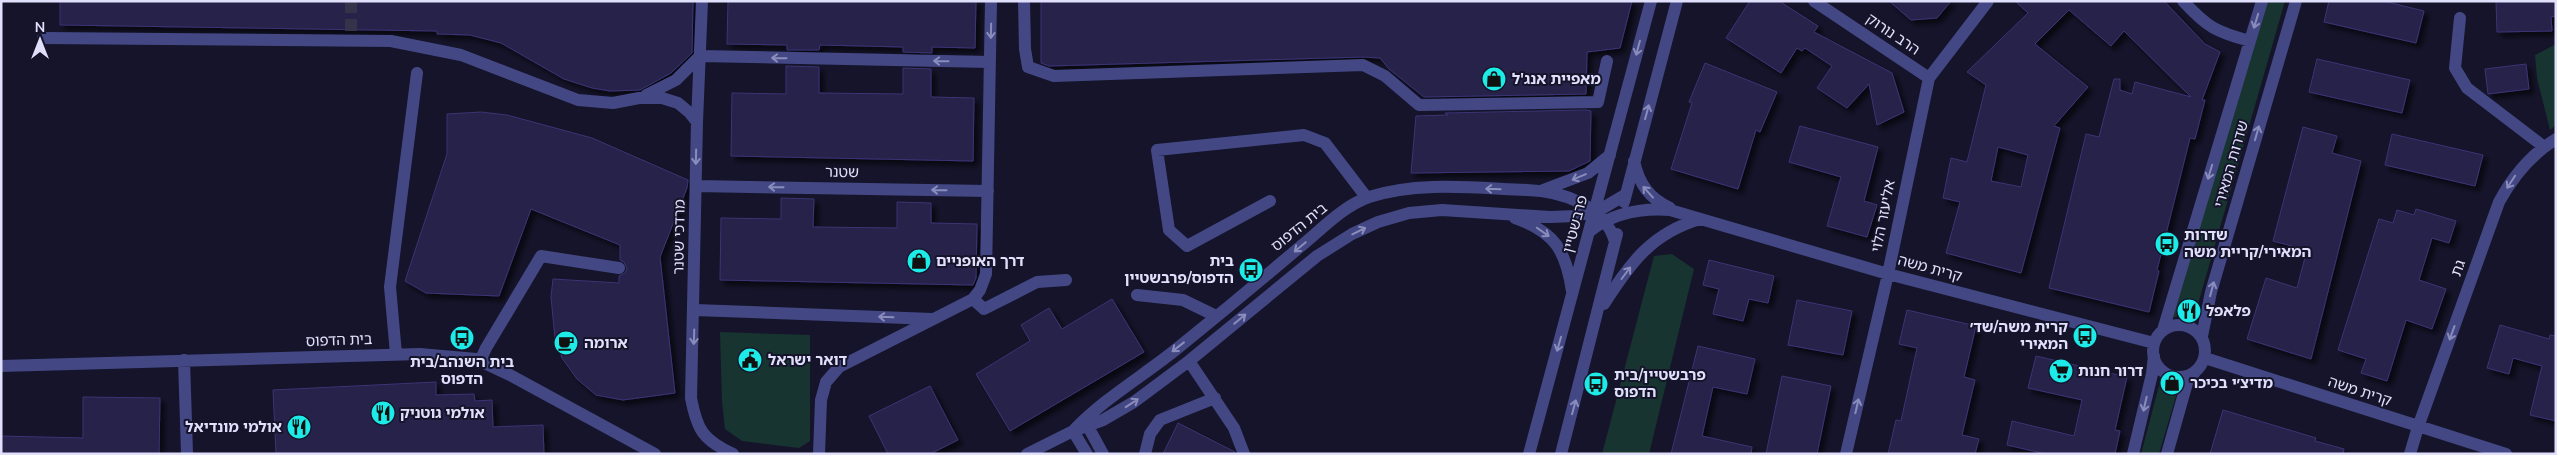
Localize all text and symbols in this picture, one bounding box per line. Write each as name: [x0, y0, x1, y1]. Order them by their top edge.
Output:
street label: הרב נורוק: [1862, 9, 1924, 59]
one-way arrow: [2251, 13, 2260, 29]
north arrow: [15, 15, 65, 65]
text: N: [35, 18, 45, 37]
one-way arrow: [986, 23, 996, 39]
one-way arrow: [1633, 40, 1642, 56]
one-way arrow: [771, 53, 788, 63]
one-way arrow: [934, 56, 950, 66]
shop icon: מאפיית אנג'ל: [1481, 66, 1507, 92]
place label: מאפיית אנג'ל: [1512, 69, 1601, 89]
one-way arrow: [1643, 104, 1652, 120]
street label: שדרות המאירי: [2209, 118, 2253, 210]
one-way arrow: [2253, 125, 2263, 141]
one-way arrow: [691, 149, 701, 165]
street label: שטנר: [825, 162, 859, 182]
one-way arrow: [2205, 163, 2215, 179]
one-way arrow: [1572, 173, 1587, 183]
one-way arrow: [2506, 175, 2516, 189]
street label: אליעזר הלוי: [1866, 178, 1900, 254]
one-way arrow: [769, 182, 785, 192]
one-way arrow: [1485, 184, 1501, 193]
one-way arrow: [931, 185, 948, 195]
one-way arrow: [1643, 186, 1654, 199]
street label: פרבשטיין: [1558, 193, 1592, 255]
street label: בית הדפוס: [1267, 198, 1332, 256]
street label: מרדכי שטנר: [668, 199, 690, 275]
place label: שדרות המאירי/קריית משה: [2184, 225, 2311, 262]
one-way arrow: [1351, 226, 1366, 235]
one-way arrow: [1536, 227, 1550, 237]
bus stop icon: שדרות המאירי/קריית משה: [2154, 231, 2180, 257]
one-way arrow: [1293, 242, 1306, 253]
shop icon: דרך האופניים: [906, 248, 932, 274]
street label: קרית משה: [1896, 250, 1964, 286]
place label: דרך האופניים: [936, 251, 1025, 271]
place label: בית הדפוס/פרבשטיין: [1124, 251, 1234, 288]
bus stop icon: בית הדפוס/פרבשטיין: [1238, 257, 1264, 283]
street label: גת: [2446, 257, 2470, 279]
one-way arrow: [1621, 266, 1631, 280]
one-way arrow: [2208, 281, 2217, 297]
restaurant icon: פלאפל: [2176, 298, 2202, 324]
place label: פלאפל: [2206, 301, 2251, 321]
one-way arrow: [878, 313, 894, 322]
one-way arrow: [1233, 313, 1246, 324]
place label: קרית משה/שד׳ המאירי: [1970, 317, 2068, 354]
bus stop icon: קרית משה/שד׳ המאירי: [2072, 323, 2098, 349]
bus stop icon: בית השנהב/בית הדפוס: [449, 325, 475, 351]
one-way arrow: [2447, 325, 2456, 341]
street label: בית הדפוס: [305, 329, 373, 351]
one-way arrow: [689, 329, 698, 345]
cafe icon: ארומה: [553, 330, 579, 356]
place label: ארומה: [584, 333, 628, 353]
one-way arrow: [1554, 335, 1564, 351]
one-way arrow: [1172, 342, 1185, 353]
public building icon: דואר ישראל: [737, 347, 763, 373]
place label: דואר ישראל: [768, 350, 848, 370]
place label: בית השנהב/בית הדפוס: [410, 352, 514, 389]
supermarket icon: דרור חנות: [2048, 358, 2074, 384]
place label: דרור חנות: [2078, 361, 2144, 381]
place label: פרבשטיין/בית הדפוס: [1614, 365, 1706, 402]
shop icon: מדיצ׳י בכיכר: [2159, 370, 2185, 396]
bus stop icon: פרבשטיין/בית הדפוס: [1583, 371, 1609, 397]
street label: קרית משה: [2326, 371, 2394, 411]
place label: מדיצ׳י בכיכר: [2190, 373, 2273, 393]
one-way arrow: [2140, 396, 2149, 412]
one-way arrow: [1124, 398, 1138, 408]
one-way arrow: [1570, 399, 1579, 415]
one-way arrow: [1853, 399, 1862, 415]
restaurant icon: אולמי גוטניק: [370, 400, 396, 426]
place label: אולמי גוטניק: [400, 403, 485, 423]
restaurant icon: אולמי מונדיאל: [286, 414, 312, 440]
place label: אולמי מונדיאל: [185, 417, 282, 437]

